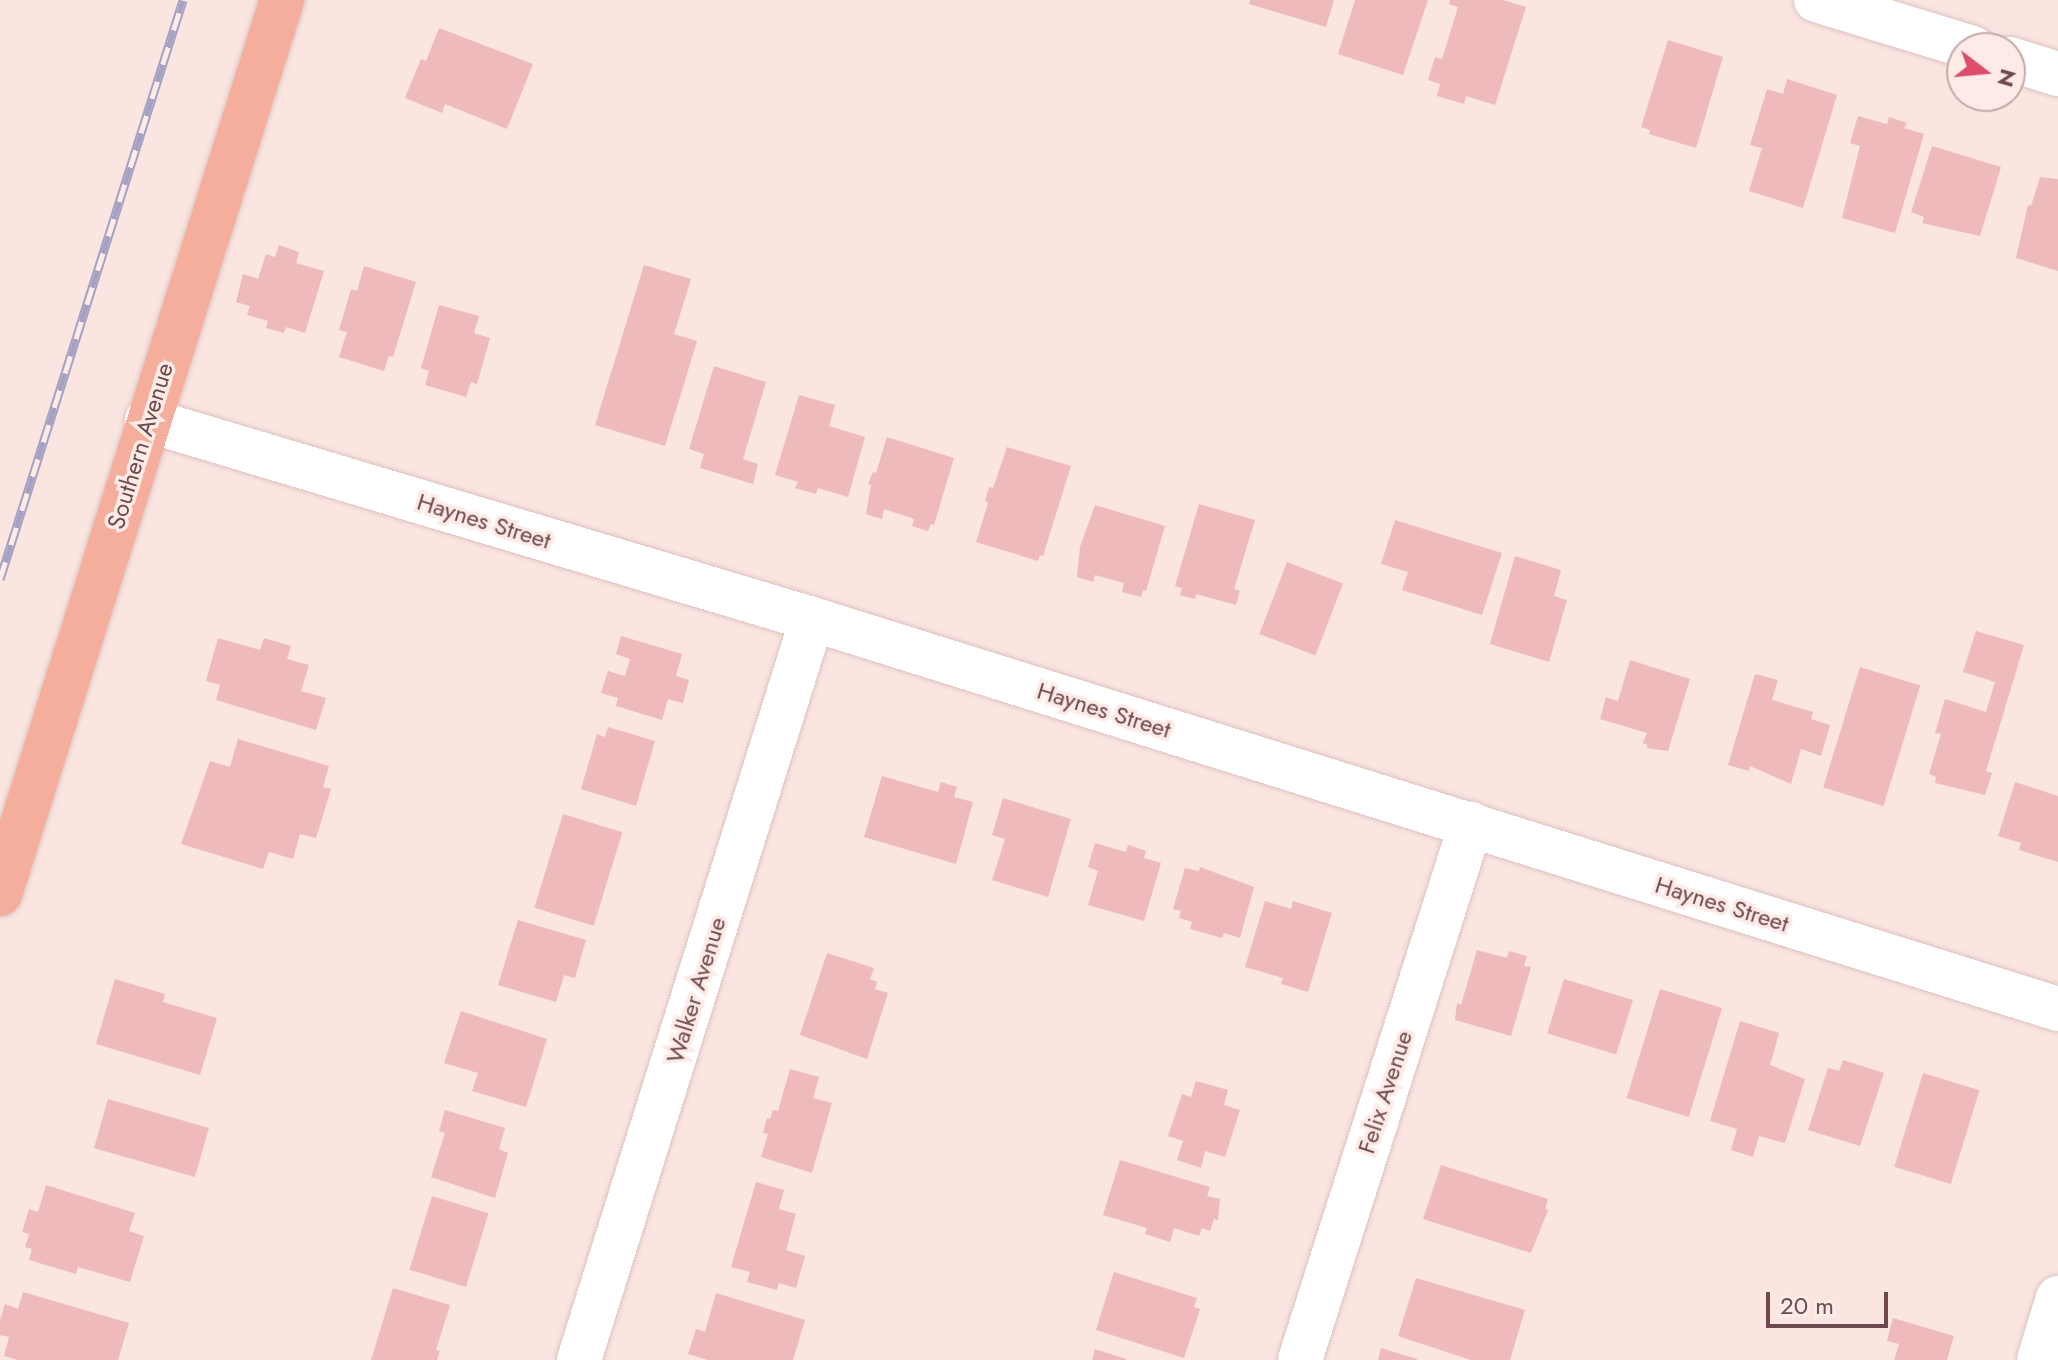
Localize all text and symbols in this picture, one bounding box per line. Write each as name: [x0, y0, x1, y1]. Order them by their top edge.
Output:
north arrow: [1946, 32, 2026, 112]
text: N: [1989, 65, 2025, 91]
street label: Southern Avenue: [101, 359, 179, 533]
street label: Haynes Street: [414, 487, 554, 555]
street label: Haynes Street: [1034, 676, 1174, 744]
street label: Haynes Street: [1652, 870, 1792, 938]
street label: Walker Avenue: [660, 914, 732, 1066]
street label: Felix Avenue: [1352, 1027, 1418, 1157]
scale bar: [1770, 1276, 1892, 1326]
text: 20 m: [1780, 1288, 1834, 1323]

